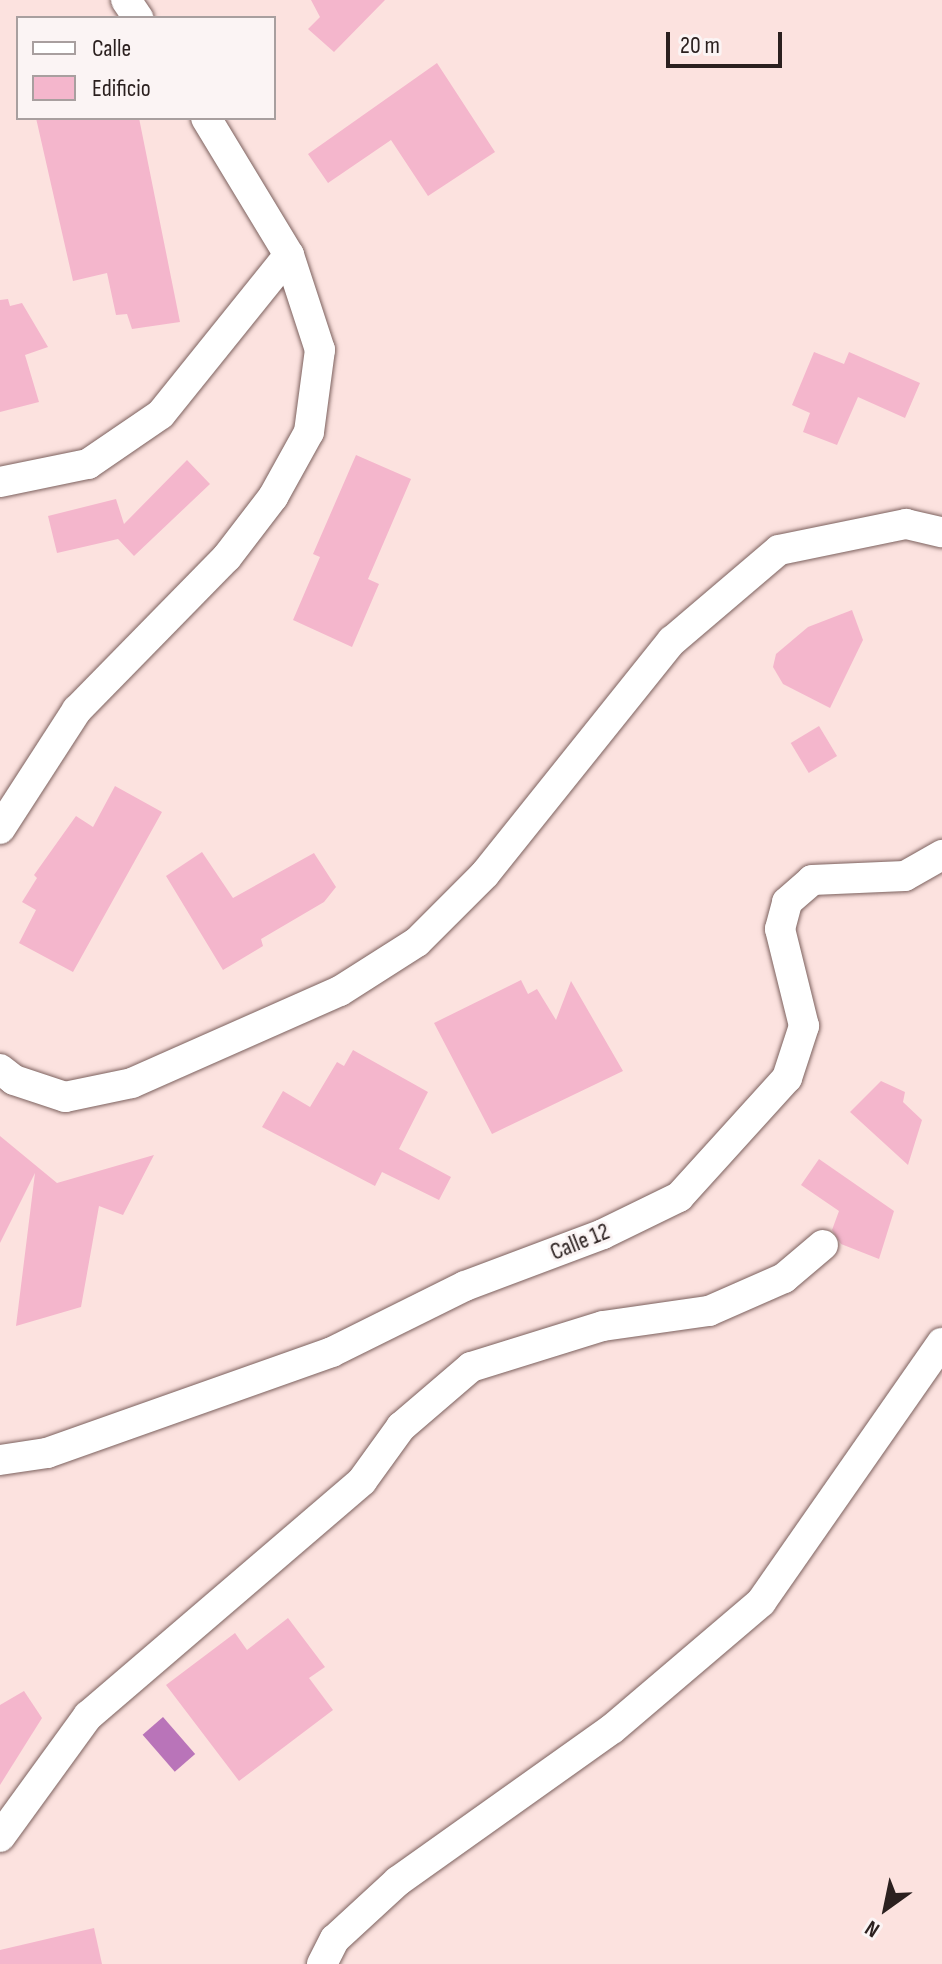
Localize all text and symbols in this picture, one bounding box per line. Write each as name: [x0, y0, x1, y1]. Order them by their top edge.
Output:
legend: [16, 16, 276, 120]
scale bar: [670, 16, 786, 66]
text: 20 m: [680, 31, 720, 60]
text: Calle: [92, 34, 131, 63]
text: Edificio: [92, 74, 151, 103]
street label: Calle 12: [546, 1217, 614, 1267]
north arrow: [846, 1868, 926, 1948]
text: N: [860, 1914, 885, 1943]

